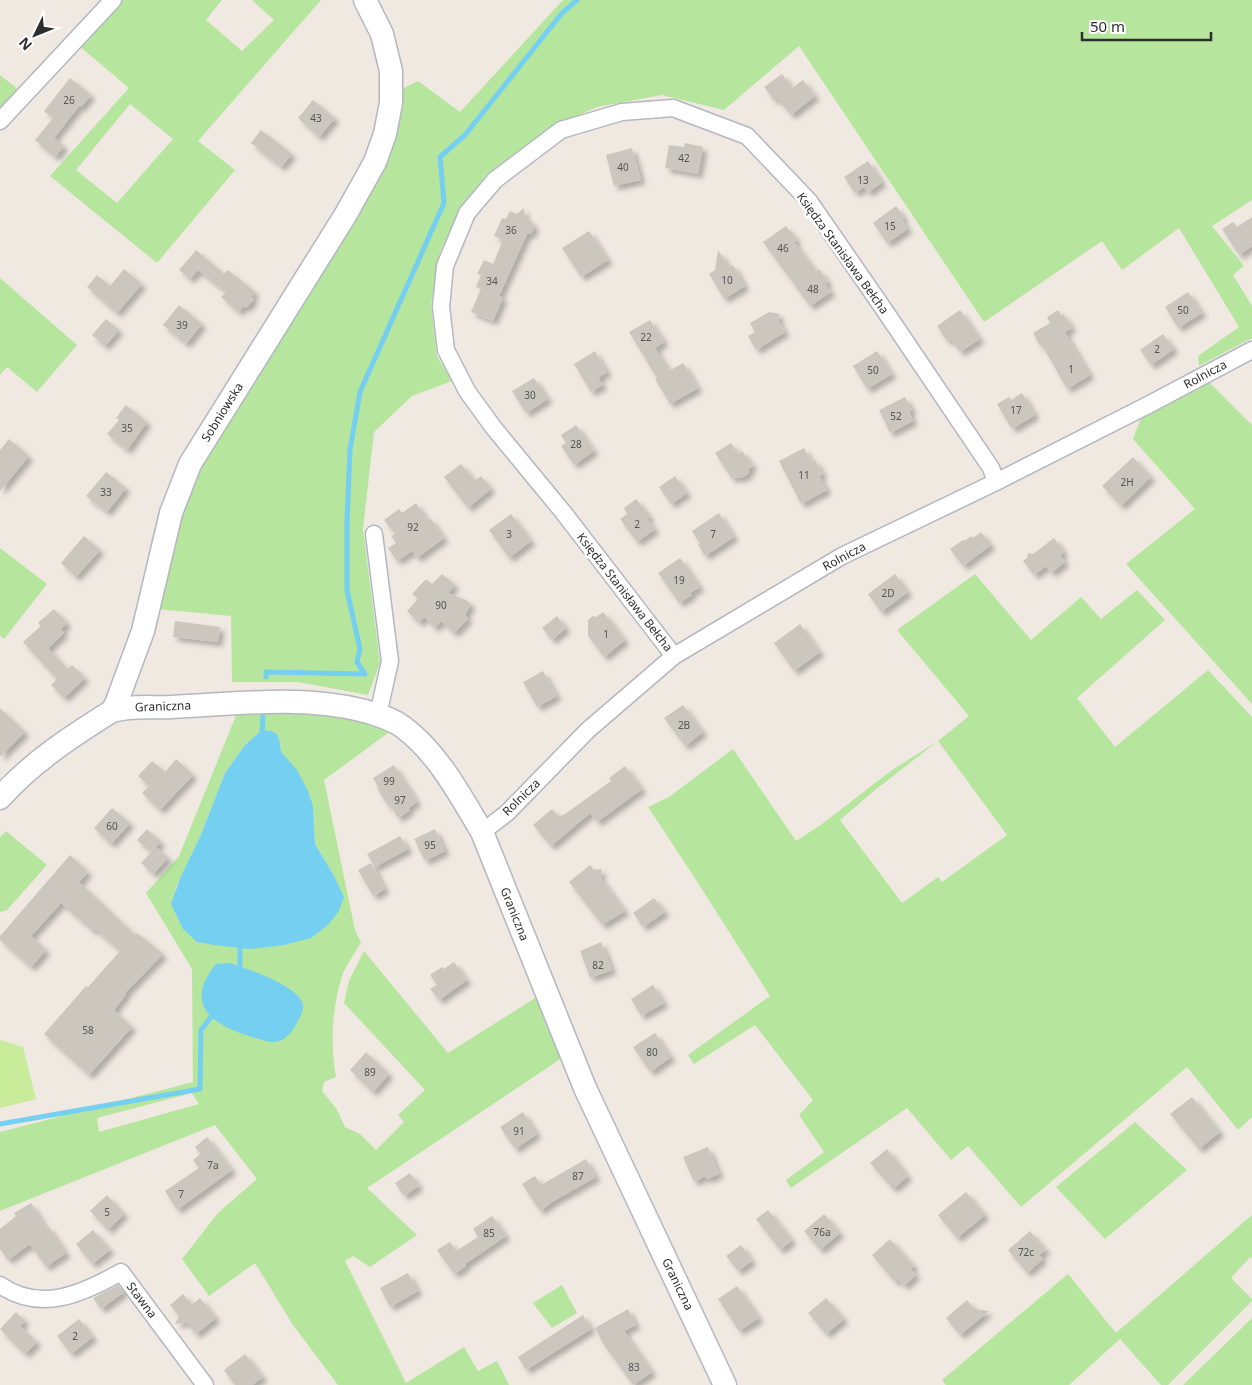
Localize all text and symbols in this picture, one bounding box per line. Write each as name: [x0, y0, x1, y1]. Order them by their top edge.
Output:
north arrow: [10, 10, 60, 60]
scale bar: [1082, 10, 1211, 42]
text: 50 m: [1090, 16, 1125, 36]
text: N: [14, 34, 36, 55]
house number: 26: [63, 93, 75, 107]
house number: 43: [310, 111, 322, 125]
house number: 42: [678, 151, 690, 165]
house number: 40: [617, 160, 629, 174]
house number: 13: [857, 173, 869, 187]
street label: Księdza Stanisława Bełcha: [793, 189, 893, 317]
house number: 15: [884, 219, 896, 233]
house number: 36: [505, 223, 517, 237]
house number: 46: [777, 241, 789, 255]
house number: 10: [721, 273, 733, 287]
house number: 34: [486, 274, 498, 288]
house number: 48: [807, 282, 819, 296]
house number: 50: [1177, 303, 1189, 317]
house number: 39: [176, 318, 188, 332]
house number: 22: [640, 330, 652, 344]
house number: 2: [1154, 342, 1160, 356]
street label: Rolnicza: [1180, 356, 1230, 392]
house number: 1: [1068, 362, 1074, 376]
house number: 50: [867, 363, 879, 377]
street label: Sobniowska: [197, 379, 247, 445]
house number: 30: [524, 388, 536, 402]
house number: 17: [1010, 403, 1022, 417]
house number: 52: [890, 409, 902, 423]
house number: 35: [121, 421, 133, 435]
house number: 28: [570, 437, 582, 451]
house number: 11: [798, 468, 810, 482]
house number: 2H: [1120, 475, 1134, 489]
house number: 33: [100, 485, 112, 499]
house number: 2: [634, 517, 640, 531]
house number: 92: [407, 520, 419, 534]
house number: 3: [506, 527, 512, 541]
house number: 7: [710, 527, 716, 541]
street label: Księdza Stanisława Bełcha: [573, 529, 677, 655]
street label: Rolnicza: [819, 538, 869, 574]
house number: 19: [673, 573, 685, 587]
house number: 2D: [881, 586, 895, 600]
house number: 90: [435, 598, 447, 612]
house number: 1: [603, 627, 609, 641]
street label: Graniczna: [135, 697, 191, 715]
house number: 2B: [678, 718, 690, 732]
house number: 99: [383, 774, 395, 788]
street label: Rolnicza: [498, 775, 544, 819]
house number: 97: [394, 793, 406, 807]
house number: 60: [106, 819, 118, 833]
house number: 95: [424, 838, 436, 852]
street label: Graniczna: [497, 885, 533, 943]
house number: 82: [592, 958, 604, 972]
house number: 58: [82, 1023, 94, 1037]
house number: 80: [646, 1045, 658, 1059]
house number: 89: [364, 1065, 376, 1079]
house number: 91: [513, 1124, 525, 1138]
house number: 7a: [207, 1158, 219, 1172]
house number: 87: [572, 1169, 584, 1183]
house number: 7: [178, 1187, 184, 1201]
house number: 5: [104, 1205, 110, 1219]
house number: 76a: [813, 1225, 831, 1239]
house number: 85: [483, 1226, 495, 1240]
house number: 72c: [1018, 1245, 1034, 1259]
street label: Graniczna: [658, 1255, 698, 1313]
street label: Stawna: [123, 1278, 161, 1322]
house number: 2: [72, 1329, 78, 1343]
house number: 83: [628, 1360, 640, 1374]

